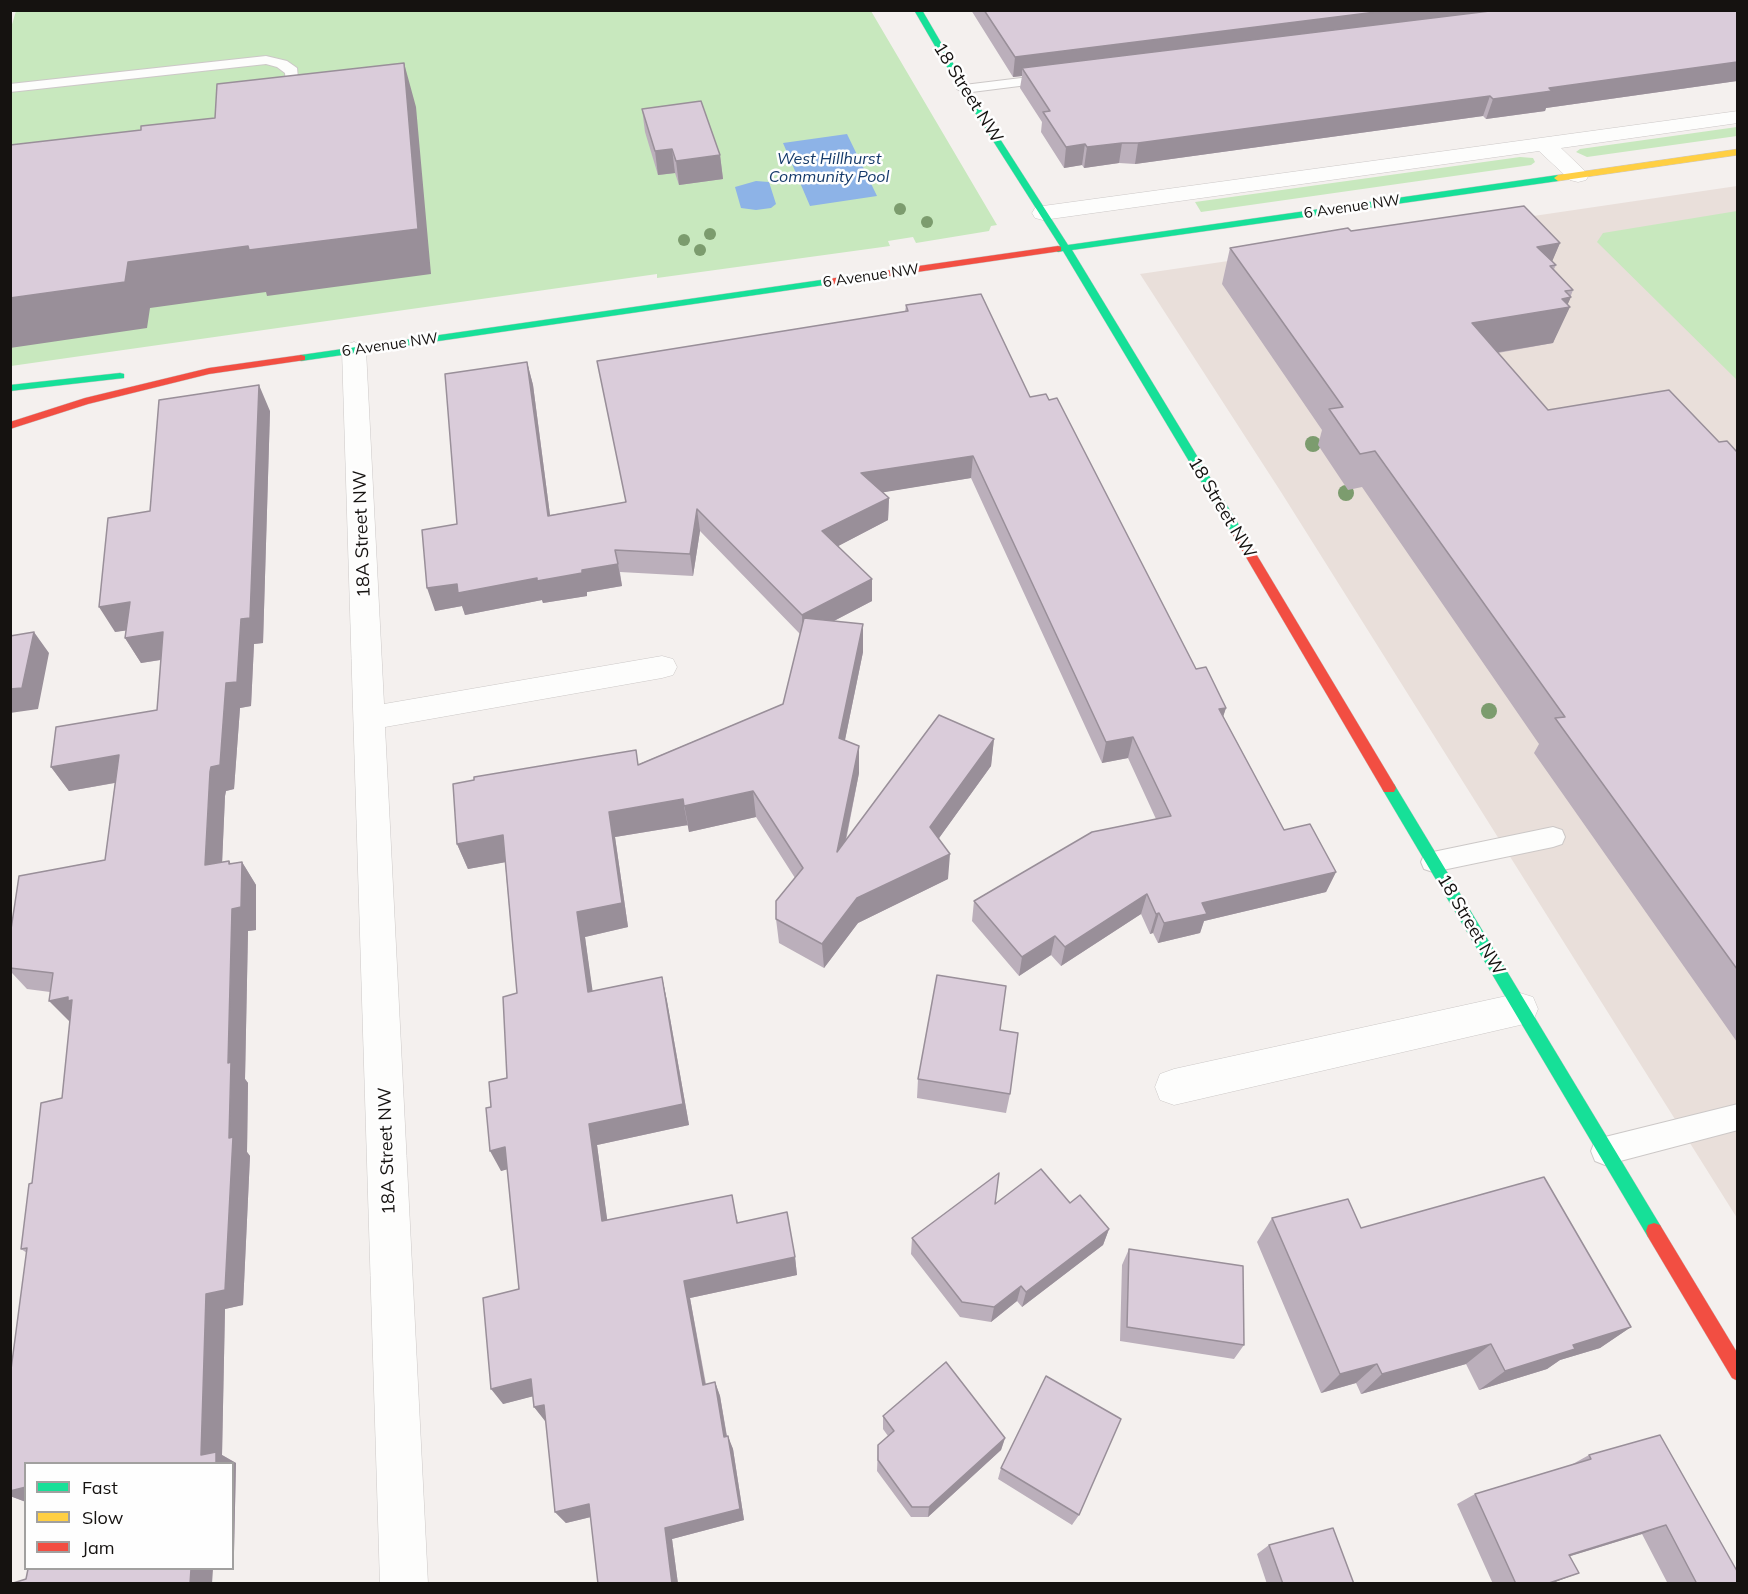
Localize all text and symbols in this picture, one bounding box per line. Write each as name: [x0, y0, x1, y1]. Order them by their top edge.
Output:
street label: 18 Street NW: [929, 39, 1007, 147]
water label: West Hillhurst Community Pool: [769, 149, 889, 187]
street label: 6 Avenue NW: [1303, 191, 1401, 223]
street label: 6 Avenue NW: [822, 260, 920, 292]
street label: 6 Avenue NW: [341, 329, 439, 361]
street label: 18 Street NW: [1183, 453, 1261, 563]
street label: 18A Street NW: [349, 470, 375, 598]
street label: 18 Street NW: [1432, 870, 1510, 980]
street label: 18A Street NW: [374, 1087, 400, 1215]
legend: [24, 1462, 234, 1570]
text: Fast: [82, 1476, 118, 1499]
text: Slow: [82, 1506, 123, 1529]
text: Jam: [82, 1536, 115, 1559]

